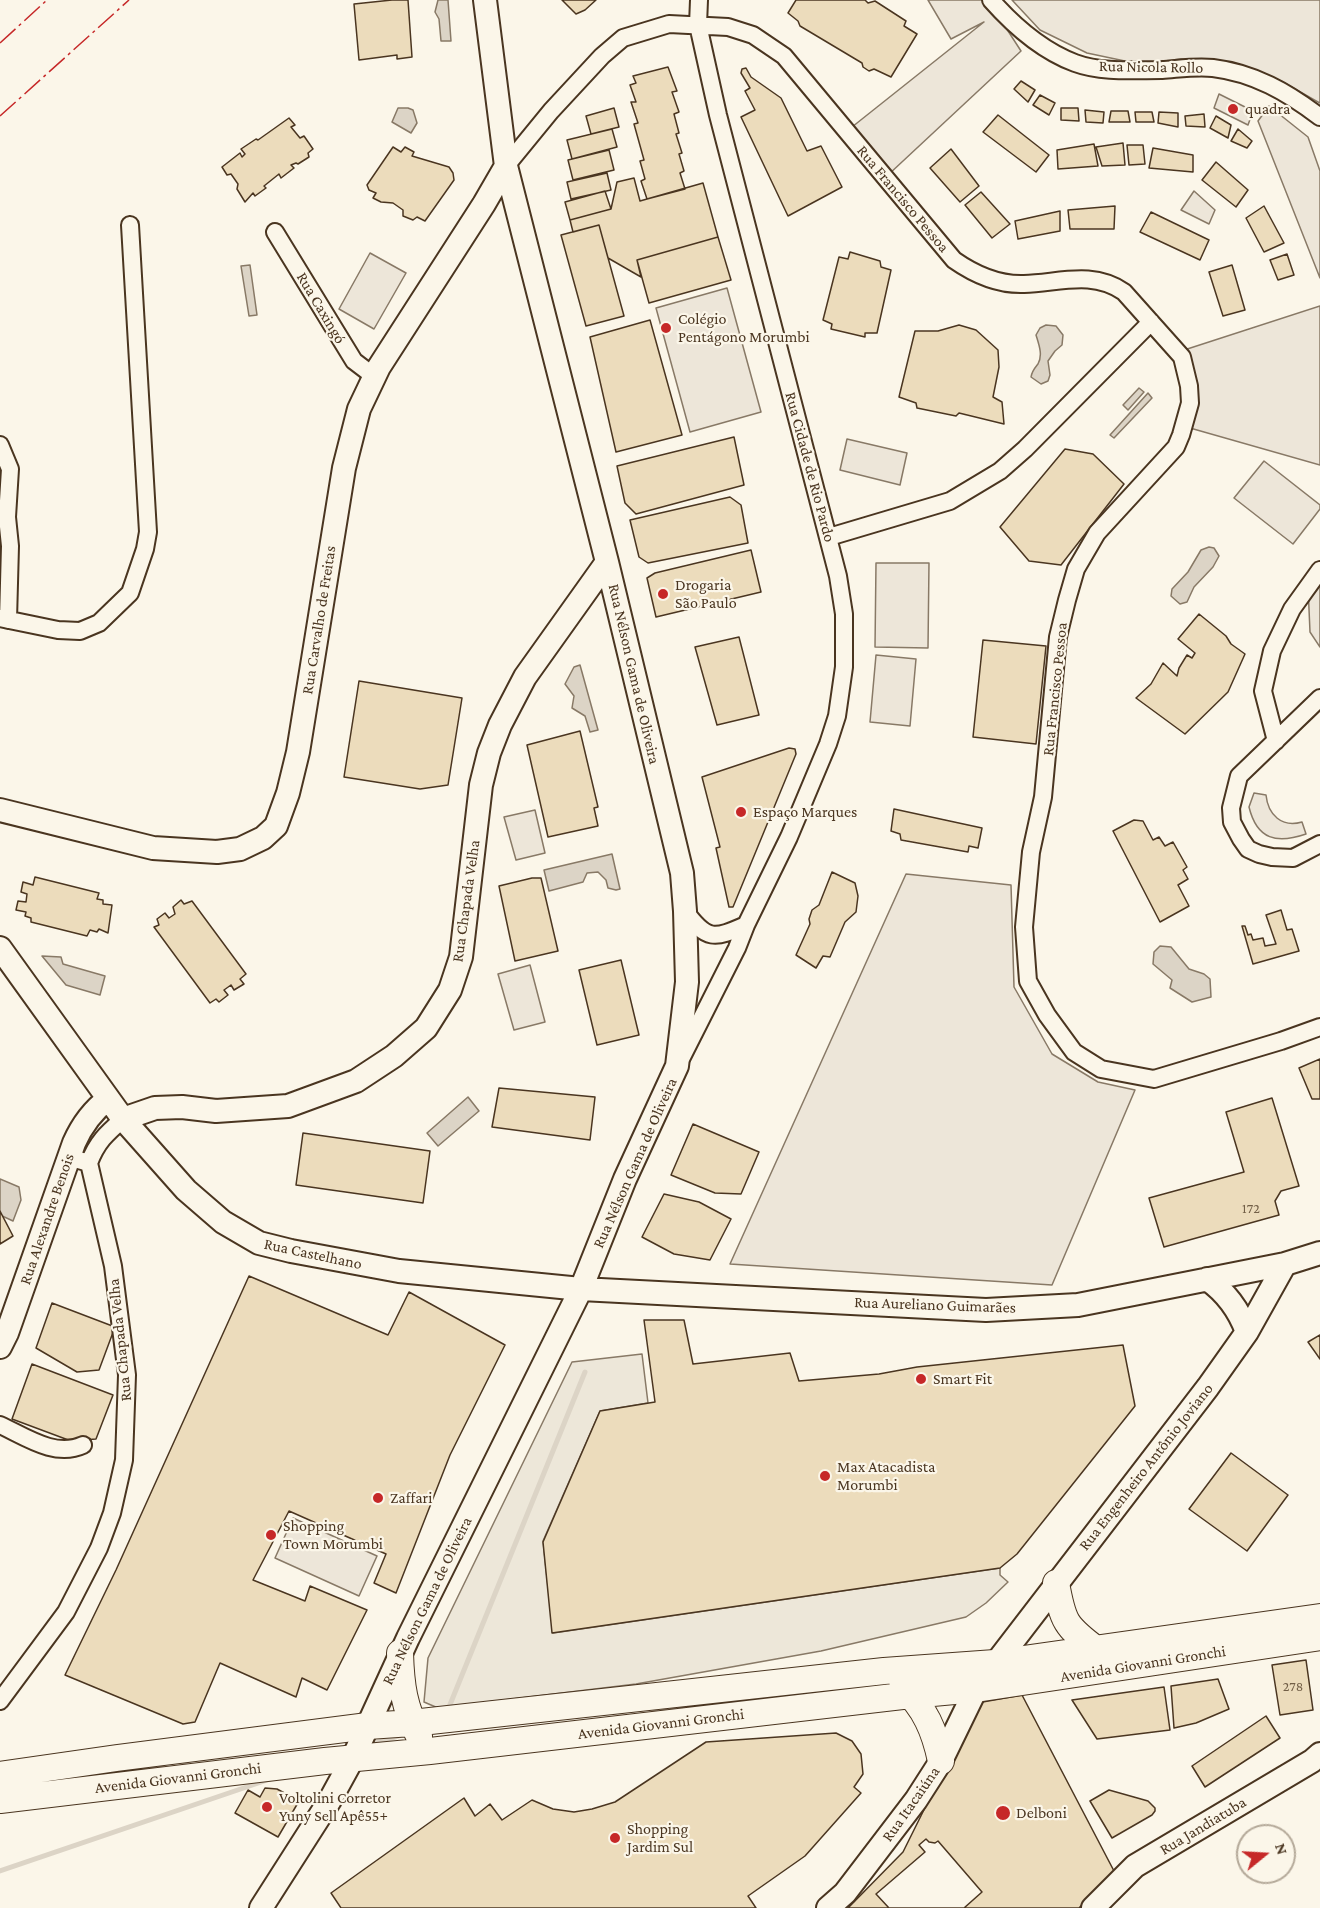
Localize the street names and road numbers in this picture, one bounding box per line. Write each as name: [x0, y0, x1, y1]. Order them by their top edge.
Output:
street label: Rua Nicola Rollo: [1099, 56, 1203, 78]
street label: Rua Francisco Pessoa: [853, 142, 953, 256]
street label: Rua Caxingó: [292, 269, 350, 347]
street label: Rua Cidade de Rio Pardo: [781, 390, 839, 544]
street label: Rua Carvalho de Freitas: [298, 544, 340, 696]
street label: Rua Nélson Gama de Oliveira: [604, 582, 664, 766]
street label: Rua Francisco Pessoa: [1038, 621, 1072, 757]
street label: Rua Chapada Velha: [448, 839, 484, 963]
street label: Rua Nélson Gama de Oliveira: [589, 1075, 681, 1251]
street label: Rua Alexandre Benois: [16, 1151, 78, 1287]
street label: Rua Castelhano: [262, 1234, 364, 1274]
street label: Rua Chapada Velha: [104, 1278, 136, 1402]
street label: Rua Aureliano Guimarães: [854, 1293, 1016, 1317]
street label: Rua Engenheiro Antônio Joviano: [1075, 1380, 1217, 1554]
street label: Rua Nélson Gama de Oliveira: [378, 1514, 476, 1688]
street label: Avenida Giovanni Gronchi: [1059, 1641, 1227, 1687]
street label: Avenida Giovanni Gronchi: [577, 1704, 745, 1744]
street label: Avenida Giovanni Gronchi: [94, 1758, 262, 1798]
street label: Rua Itacaiúna: [878, 1763, 944, 1845]
street label: Rua Jandiatuba: [1156, 1793, 1250, 1859]

